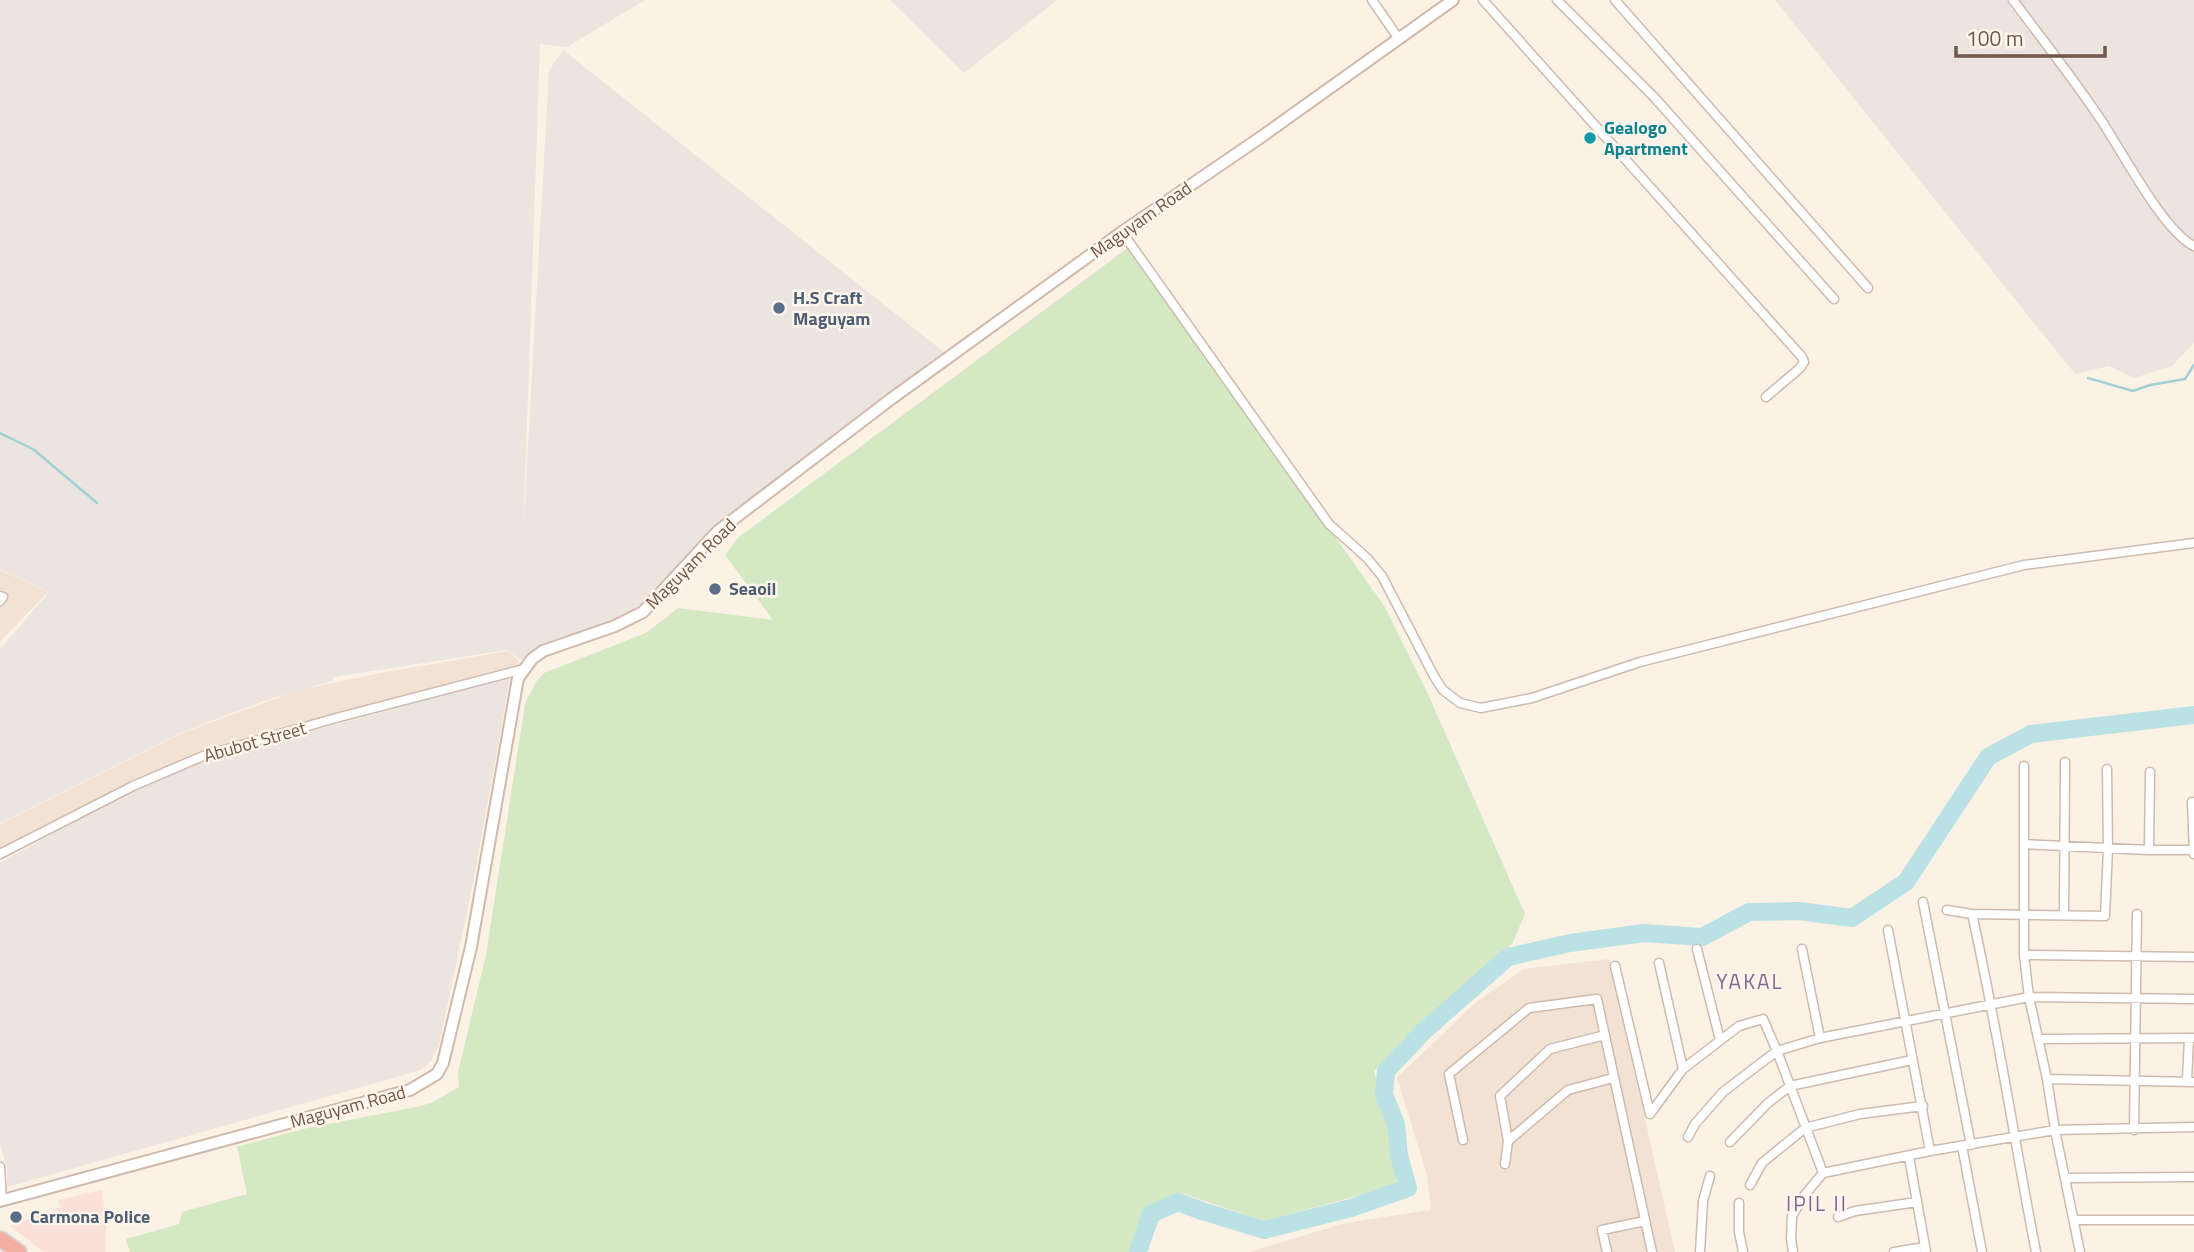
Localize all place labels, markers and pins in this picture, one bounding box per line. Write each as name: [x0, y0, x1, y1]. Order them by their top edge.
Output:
place label: Gealogo Apartment: [1604, 114, 1688, 162]
marker: Gealogo Apartment: [1582, 130, 1598, 146]
place label: H.S Craft Maguyam: [793, 284, 870, 332]
marker: H.S Craft Maguyam: [771, 300, 787, 316]
place label: Seaoil: [729, 575, 776, 602]
marker: Seaoil: [707, 581, 723, 597]
place label: Carmona Police: [30, 1203, 150, 1230]
marker: Carmona Police: [8, 1209, 24, 1225]

